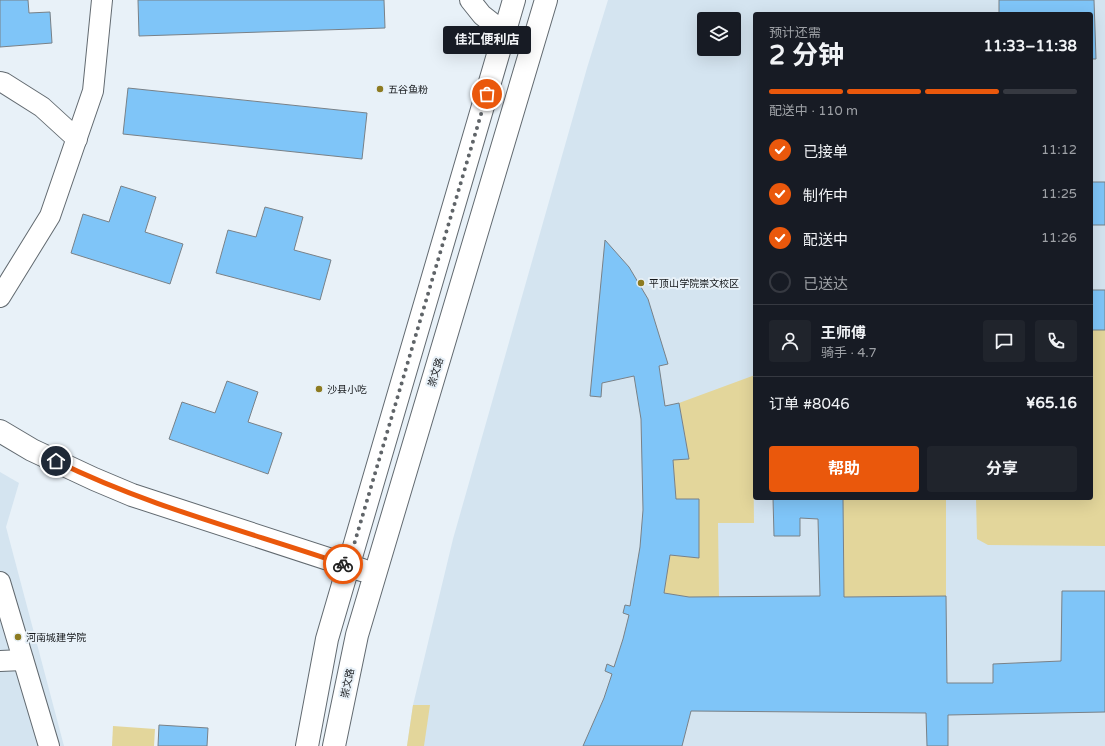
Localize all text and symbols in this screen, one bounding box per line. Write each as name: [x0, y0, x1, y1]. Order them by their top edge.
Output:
map controls: [697, 12, 741, 56]
button: layers: [697, 12, 741, 56]
text: 预计还需: [769, 25, 821, 41]
callout: 佳汇便利店: [443, 26, 531, 54]
text: 佳汇便利店: [454, 32, 520, 48]
text: 11:33–11:38: [984, 37, 1077, 55]
text: 2 分钟: [769, 40, 844, 71]
pin: [470, 77, 504, 111]
icon: bag: [476, 83, 498, 105]
marker: 五谷鱼粉: [375, 84, 385, 94]
place label: 五谷鱼粉: [388, 84, 428, 96]
text: 配送中 · 110 m: [769, 103, 858, 119]
icon: check: [769, 139, 791, 161]
text: 11:12: [1041, 142, 1077, 158]
text: 已接单: [803, 143, 848, 161]
icon: check: [769, 183, 791, 205]
text: 11:25: [1041, 186, 1077, 202]
text: 制作中: [803, 187, 848, 205]
icon: check: [769, 227, 791, 249]
text: 11:26: [1041, 230, 1077, 246]
text: 配送中: [803, 231, 848, 249]
text: 已送达: [803, 275, 848, 293]
marker: 平顶山学院崇文校区: [636, 278, 646, 288]
place label: 平顶山学院崇文校区: [649, 278, 739, 290]
button: person: [769, 320, 811, 362]
button: chat: [983, 320, 1025, 362]
button: phone: [1035, 320, 1077, 362]
text: 王师傅: [821, 324, 866, 342]
text: 骑手 · 4.7: [821, 345, 877, 361]
street label: 崇文路: [426, 356, 446, 388]
marker: 沙县小吃: [314, 384, 324, 394]
place label: 沙县小吃: [327, 384, 367, 396]
text: ¥65.16: [1026, 394, 1077, 412]
text: 订单 #8046: [769, 395, 850, 413]
pin: [39, 444, 73, 478]
button: 帮助: [769, 446, 919, 492]
button: 分享: [927, 446, 1077, 492]
icon: home: [45, 450, 67, 472]
courier: [323, 544, 363, 584]
icon: bike: [332, 553, 354, 575]
marker: 河南城建学院: [13, 632, 23, 642]
place label: 河南城建学院: [26, 632, 86, 644]
street label: 崇文路: [339, 667, 357, 699]

